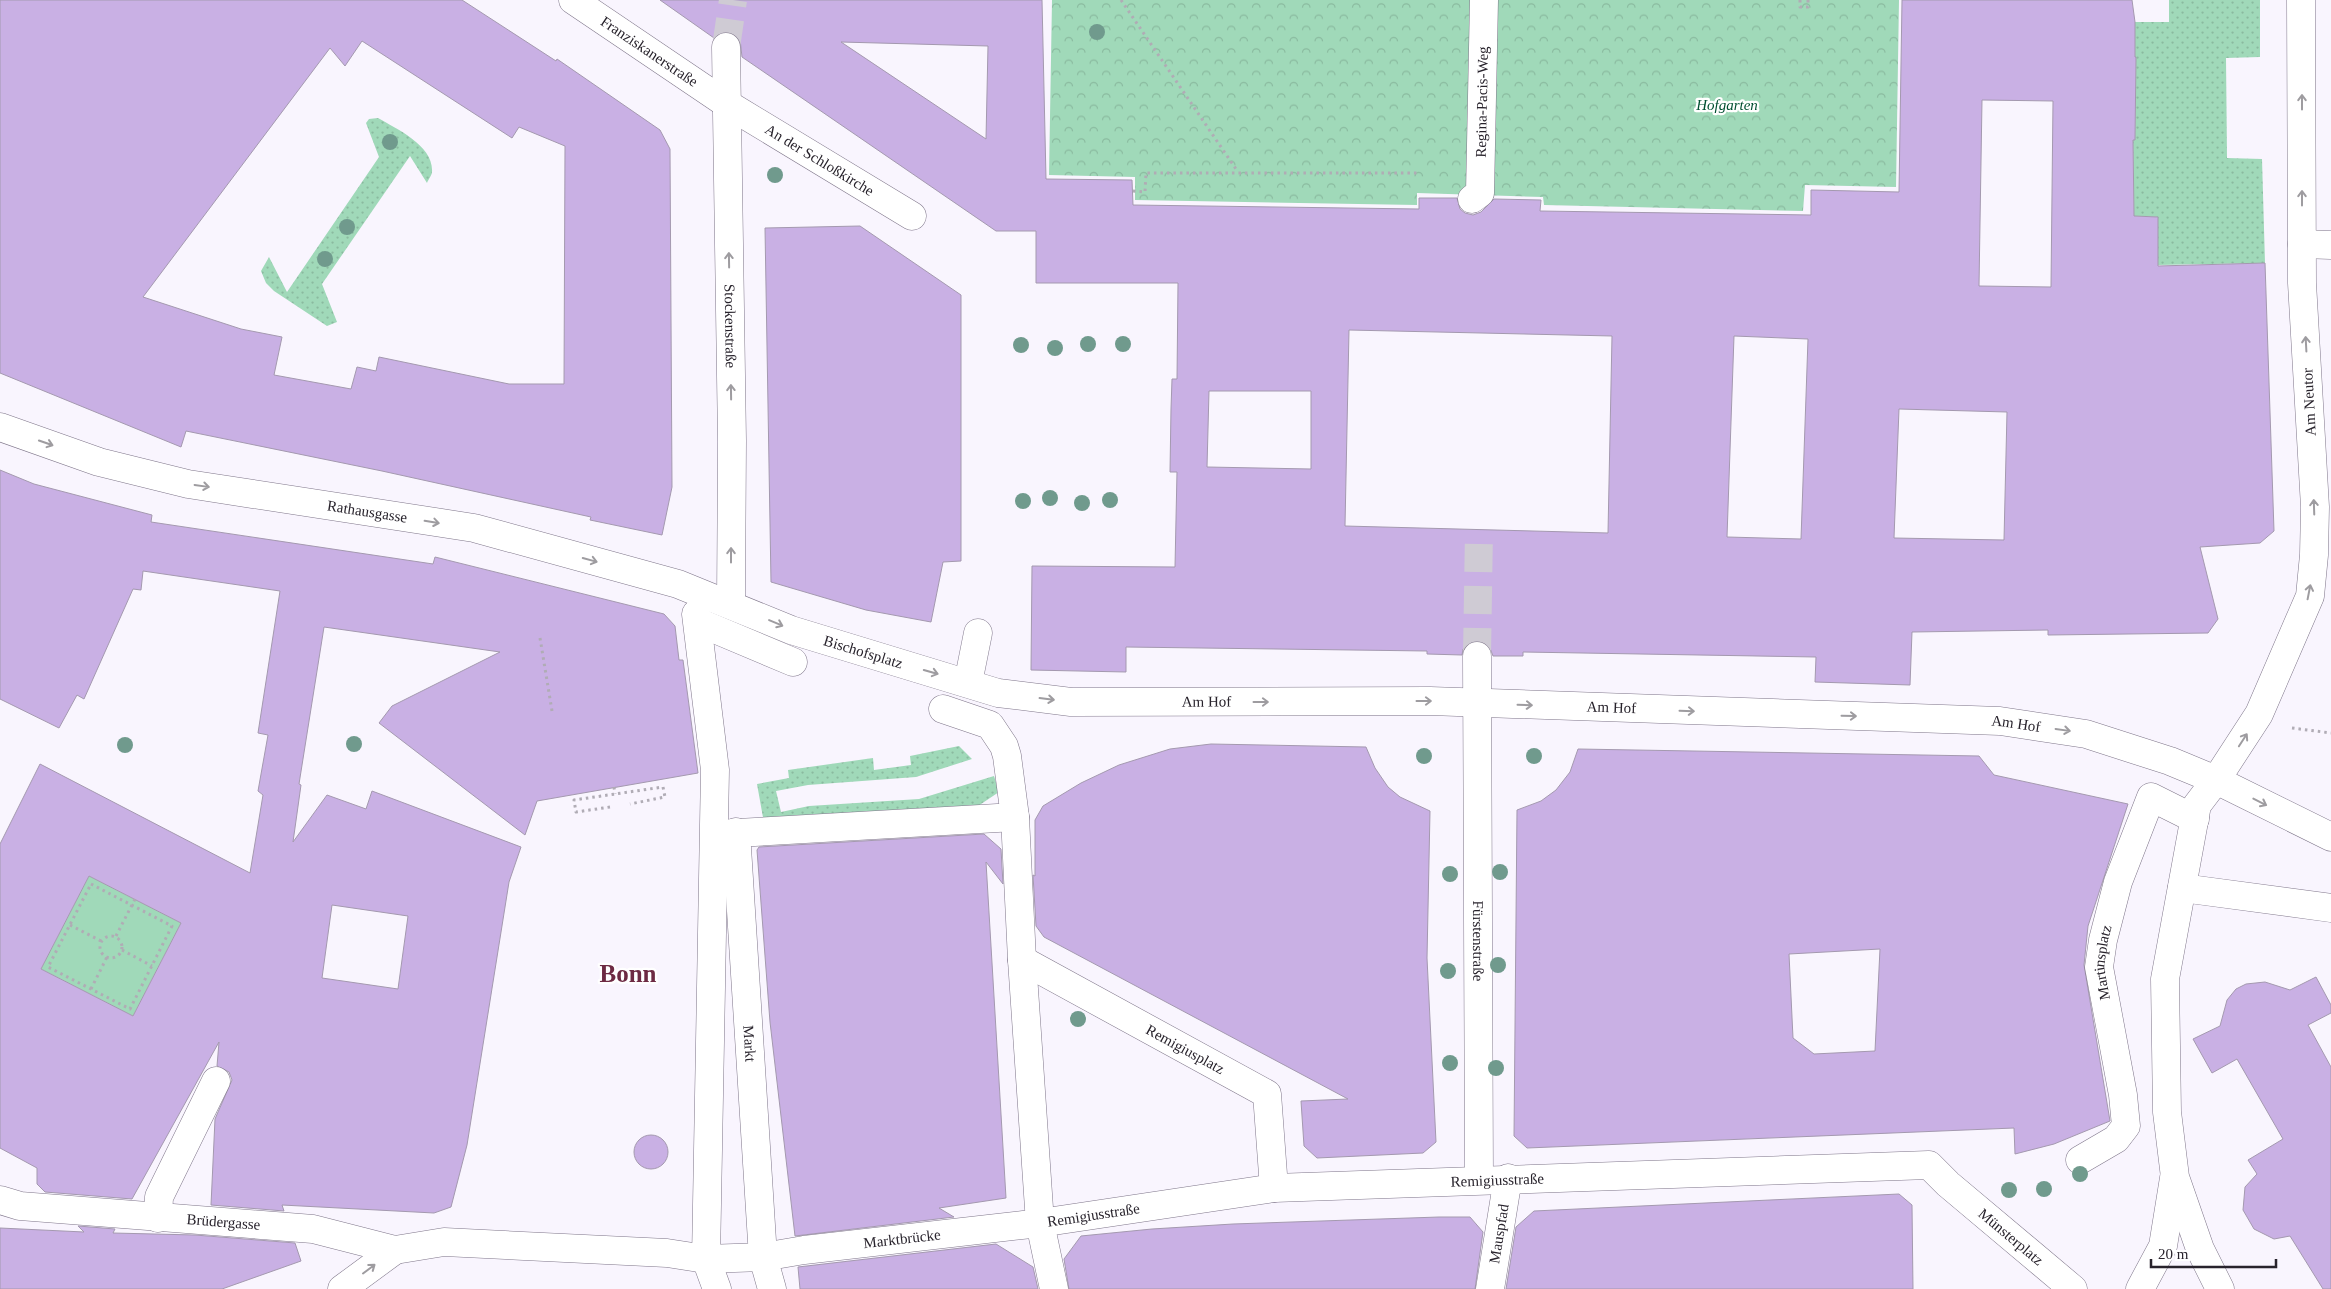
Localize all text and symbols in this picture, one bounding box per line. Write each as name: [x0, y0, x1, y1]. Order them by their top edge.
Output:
street label: Franziskanerstraße: [598, 13, 701, 90]
street label: Regina-Pacis-Weg: [1473, 46, 1491, 158]
one-way arrow: [2297, 94, 2307, 110]
park label: Hofgarten: [1695, 97, 1758, 113]
street label: An der Schloßkirche: [762, 121, 877, 199]
one-way arrow: [2297, 190, 2307, 206]
one-way arrow: [724, 252, 734, 268]
street label: Stockenstraße: [722, 284, 739, 369]
one-way arrow: [2301, 337, 2310, 353]
street label: Am Neutor: [2299, 368, 2319, 436]
one-way arrow: [726, 385, 736, 401]
one-way arrow: [38, 439, 53, 448]
one-way arrow: [194, 481, 210, 491]
street label: Rathausgasse: [326, 498, 409, 526]
one-way arrow: [2310, 499, 2319, 515]
one-way arrow: [424, 517, 440, 527]
one-way arrow: [726, 548, 736, 564]
one-way arrow: [581, 555, 597, 565]
one-way arrow: [2305, 585, 2315, 601]
one-way arrow: [768, 619, 783, 629]
street label: Bischofsplatz: [822, 632, 905, 672]
one-way arrow: [923, 668, 939, 678]
one-way arrow: [1038, 694, 1054, 704]
street label: Am Hof: [1182, 694, 1231, 710]
one-way arrow: [1416, 696, 1432, 706]
one-way arrow: [1253, 697, 1269, 707]
street label: Am Hof: [1586, 698, 1636, 716]
one-way arrow: [1516, 700, 1533, 710]
one-way arrow: [1679, 706, 1695, 716]
one-way arrow: [1840, 711, 1857, 721]
street label: Am Hof: [1991, 713, 2042, 735]
one-way arrow: [2055, 726, 2071, 736]
one-way arrow: [2238, 733, 2248, 747]
one-way arrow: [2252, 797, 2267, 807]
street label: Fürstenstraße: [1470, 901, 1486, 982]
street label: Martinsplatz: [2091, 923, 2115, 1001]
district label: Bonn: [600, 960, 657, 987]
street label: Remigiusplatz: [1143, 1021, 1227, 1077]
street label: Markt: [740, 1025, 759, 1063]
street label: Remigiusstraße: [1450, 1171, 1545, 1190]
street label: Remigiusstraße: [1046, 1200, 1141, 1230]
street label: Mauspfad: [1486, 1202, 1512, 1265]
street label: Münsterplatz: [1975, 1205, 2047, 1269]
street label: Brüdergasse: [186, 1211, 261, 1233]
street label: Marktbrücke: [863, 1226, 942, 1251]
scale bar: [2151, 1236, 2276, 1268]
text: 20 m: [2158, 1246, 2189, 1262]
one-way arrow: [362, 1264, 375, 1275]

